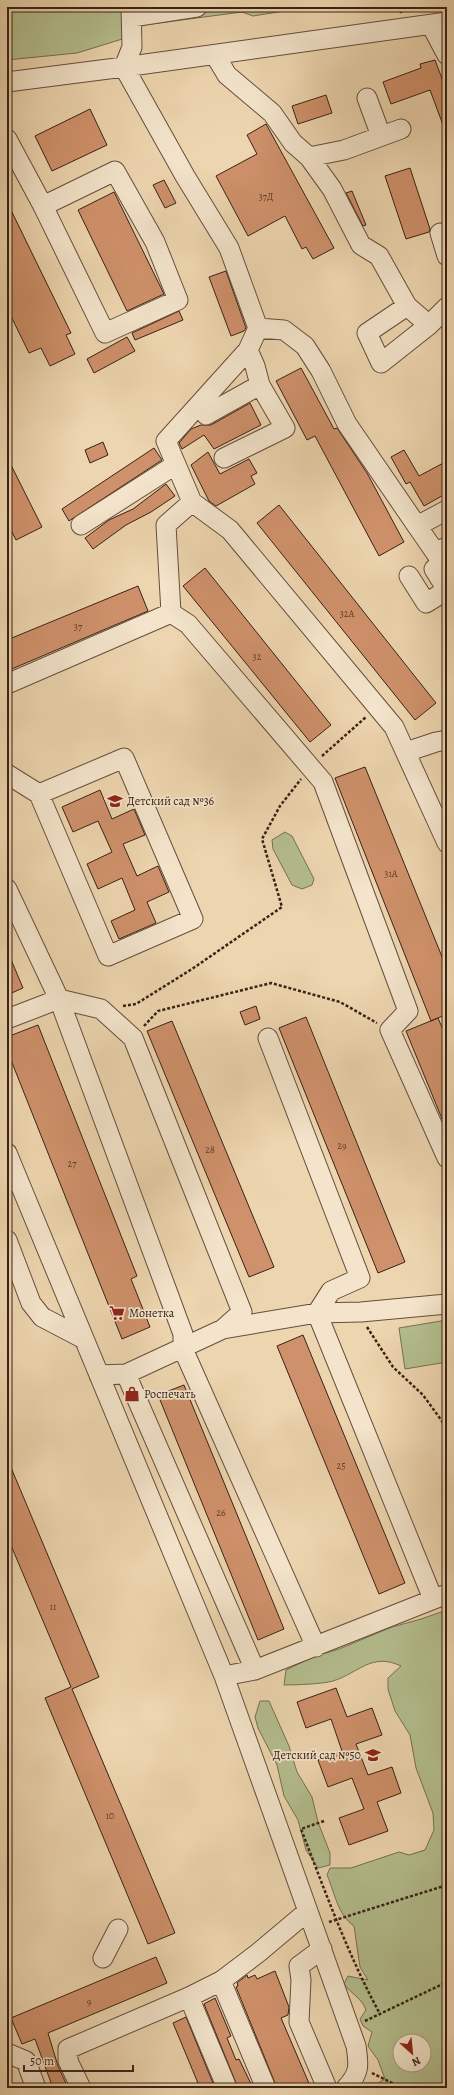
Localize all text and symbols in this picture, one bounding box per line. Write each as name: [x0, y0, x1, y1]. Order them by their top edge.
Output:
house number: 37Д: [259, 190, 273, 203]
house number: 32А: [340, 607, 355, 620]
house number: 37: [74, 620, 83, 633]
house number: 32: [253, 650, 262, 663]
school or university icon: Детский сад №36: [106, 792, 124, 810]
place label: Детский сад №36: [127, 793, 215, 809]
house number: 31А: [384, 867, 398, 880]
house number: 29: [337, 1139, 347, 1152]
house number: 28: [205, 1143, 215, 1156]
house number: 27: [68, 1157, 77, 1170]
supermarket icon: Монетка: [108, 1304, 126, 1322]
place label: Монетка: [129, 1305, 175, 1321]
shop icon: Роспечать: [123, 1385, 141, 1403]
place label: Роспечать: [144, 1386, 196, 1402]
house number: 25: [336, 1459, 346, 1472]
house number: 26: [216, 1506, 226, 1519]
house number: 11: [50, 1600, 57, 1613]
school or university icon: Детский сад №50: [364, 1746, 382, 1764]
place label: Детский сад №50: [273, 1747, 361, 1763]
house number: 10: [106, 1809, 114, 1822]
house number: 9: [87, 1995, 92, 2008]
north arrow: [392, 2033, 432, 2073]
scale bar: [24, 2047, 133, 2073]
text: 50 m: [30, 2053, 54, 2069]
text: N: [409, 2053, 423, 2070]

